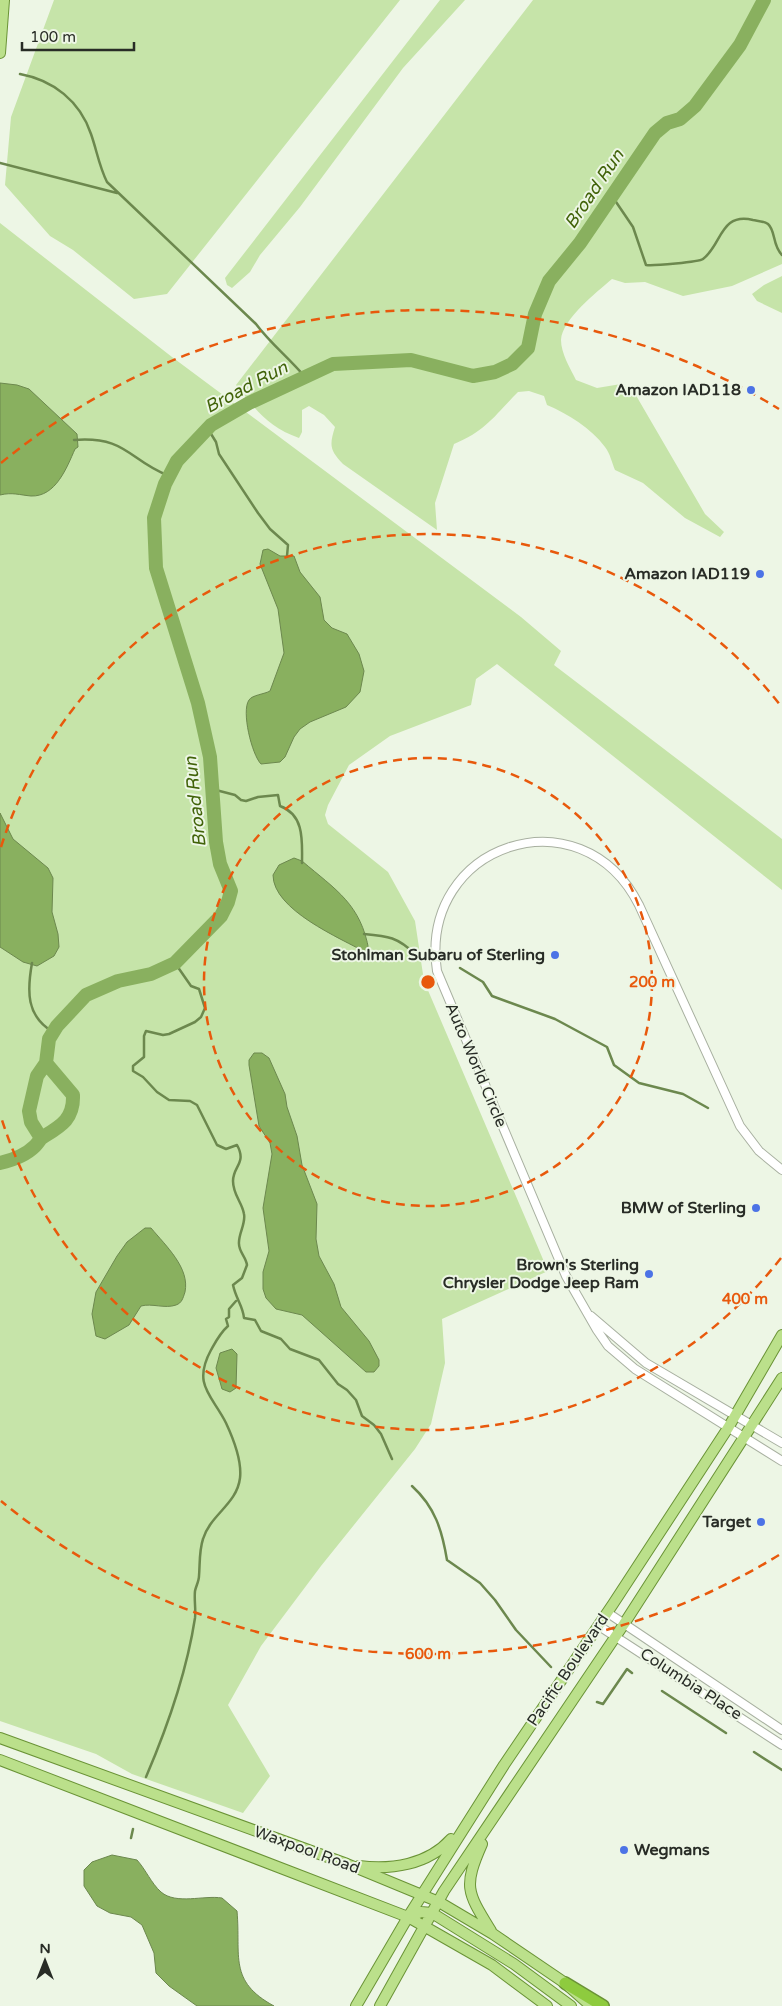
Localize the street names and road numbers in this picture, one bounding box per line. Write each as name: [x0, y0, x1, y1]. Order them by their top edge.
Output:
street label: Auto World Circle: [441, 1000, 511, 1130]
street label: Pacific Boulevard: [523, 1610, 613, 1730]
street label: Columbia Place: [636, 1644, 746, 1724]
street label: Waxpool Road: [251, 1822, 363, 1878]

